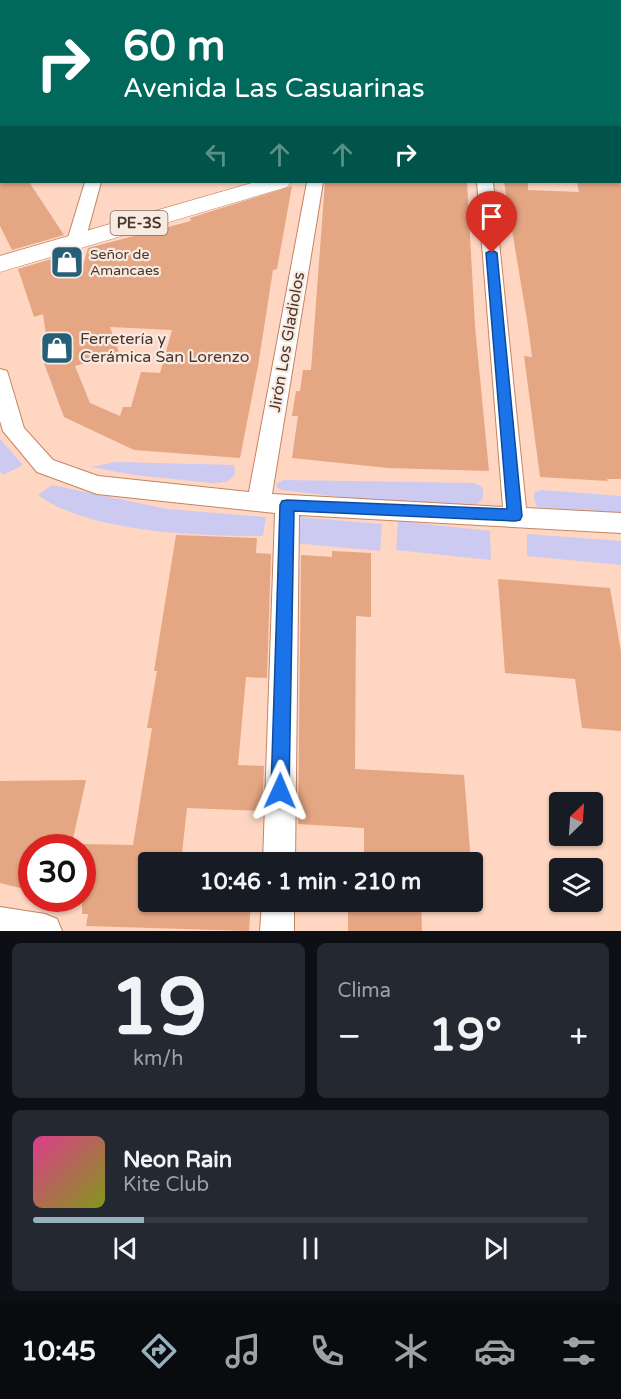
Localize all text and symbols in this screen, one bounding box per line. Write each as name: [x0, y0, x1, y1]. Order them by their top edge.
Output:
text: 60 m: [123, 21, 225, 72]
icon: right: [24, 24, 102, 102]
text: Avenida Las Casuarinas: [123, 72, 425, 105]
icon: left: [200, 138, 233, 171]
icon: ahead: [263, 138, 296, 171]
icon: ahead: [326, 138, 359, 171]
icon: right: [389, 138, 422, 171]
pin: [466, 191, 517, 253]
icon: arrive: [475, 200, 508, 233]
road number: PE-3S: [110, 211, 168, 235]
shop icon: Señor de Amancaes: [49, 244, 85, 280]
place label: Señor de Amancaes: [90, 246, 160, 279]
street label: Jirón Los Gladiolos: [265, 270, 309, 414]
place label: Ferretería y Cerámica San Lorenzo: [80, 329, 249, 367]
shop icon: Ferretería y Cerámica San Lorenzo: [39, 330, 75, 366]
position arrow: [248, 759, 312, 823]
north arrow: [549, 792, 603, 846]
map controls: [549, 792, 603, 912]
speed limit sign: 30: [18, 834, 96, 912]
button: layers: [549, 858, 603, 912]
text: 10:46 · 1 min · 210 m: [200, 869, 421, 895]
text: 19: [109, 961, 207, 1055]
text: Clima: [338, 979, 391, 1003]
text: 19°: [428, 1009, 502, 1063]
text: −: [338, 1017, 361, 1056]
text: +: [569, 1017, 588, 1056]
text: km/h: [133, 1047, 183, 1071]
text: Neon Rain: [123, 1147, 232, 1173]
text: Kite Club: [123, 1173, 209, 1197]
icon: previous: [109, 1232, 142, 1265]
icon: pause: [294, 1232, 327, 1265]
icon: next: [479, 1232, 512, 1265]
icon: directions: [138, 1330, 180, 1372]
icon: music: [222, 1330, 264, 1372]
icon: phone: [306, 1330, 348, 1372]
icon: climate: [390, 1330, 432, 1372]
icon: car: [474, 1330, 516, 1372]
icon: filters: [558, 1330, 600, 1372]
text: 10:45: [21, 1335, 96, 1368]

